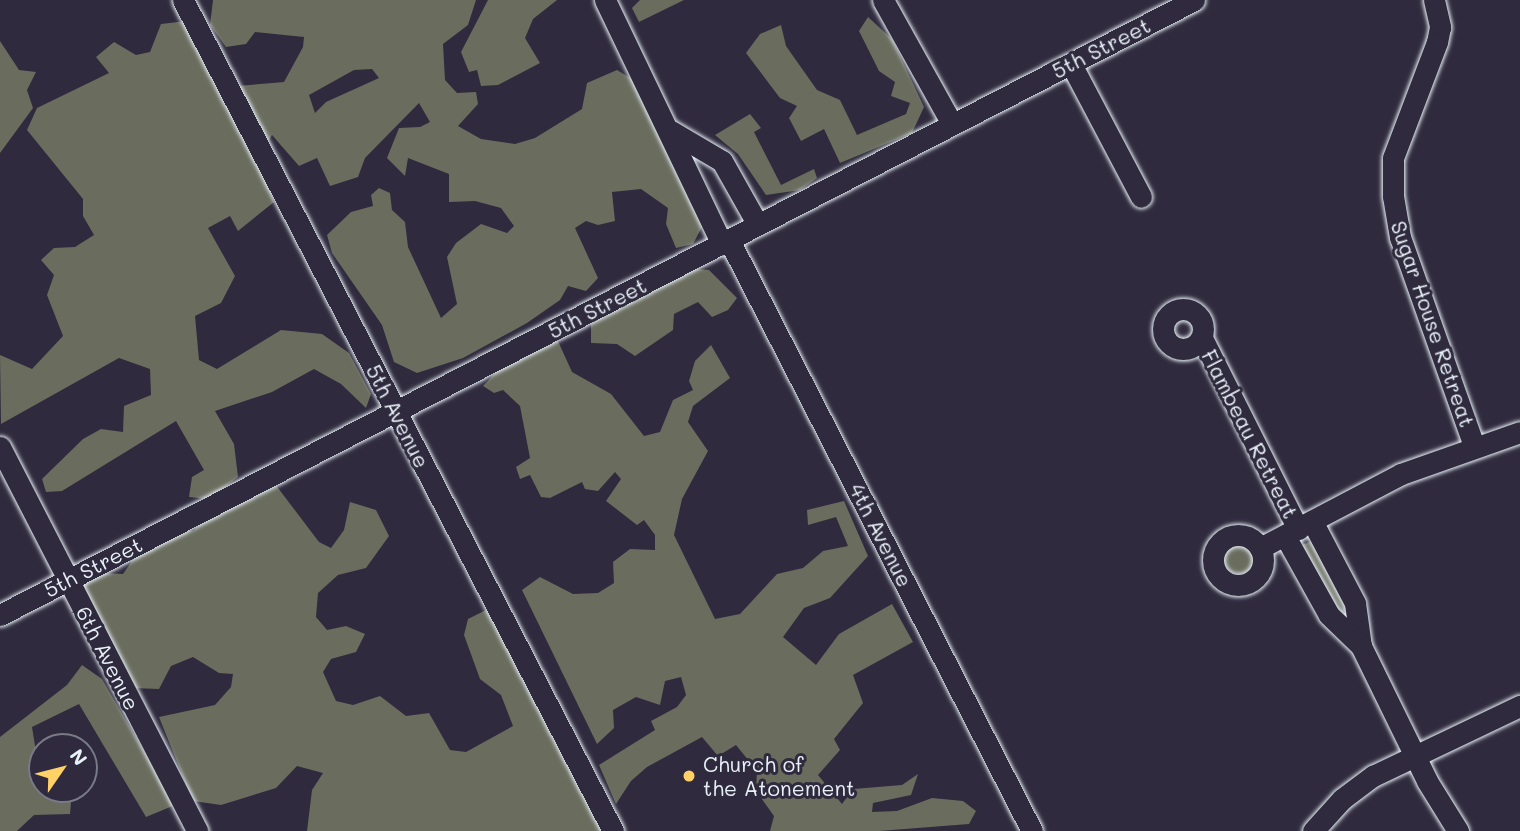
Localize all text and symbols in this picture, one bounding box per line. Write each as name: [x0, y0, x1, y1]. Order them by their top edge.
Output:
street label: 5th Street: [1048, 13, 1154, 83]
street label: Sugar House Retreat: [1386, 218, 1480, 430]
street label: 5th Street: [544, 273, 650, 343]
street label: Flambeau Retreat: [1197, 345, 1303, 523]
street label: 5th Avenue: [361, 360, 435, 472]
street label: 4th Avenue: [844, 479, 918, 591]
street label: 5th Street: [40, 532, 146, 602]
street label: 6th Avenue: [71, 602, 145, 714]
north arrow: [28, 733, 98, 803]
text: N: [65, 744, 93, 770]
place label: Church of the Atonement: [703, 751, 855, 801]
marker: Church of the Atonement: [681, 768, 697, 784]

